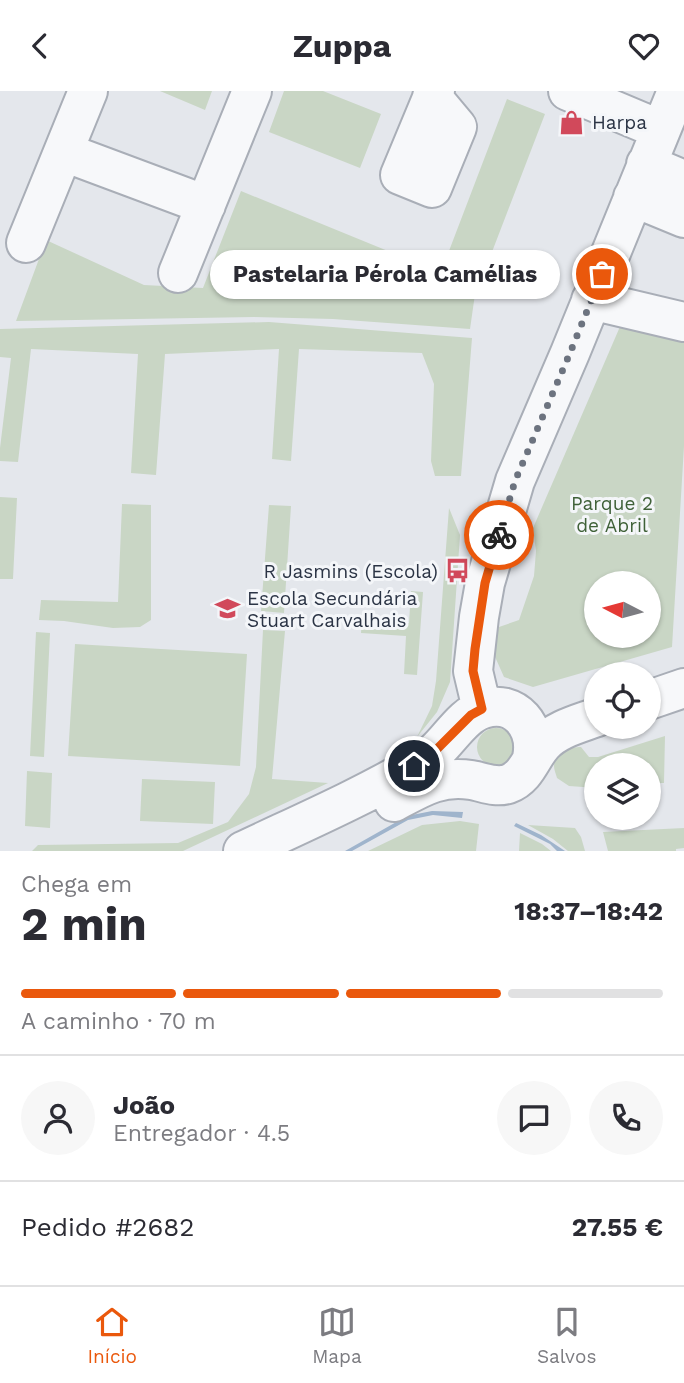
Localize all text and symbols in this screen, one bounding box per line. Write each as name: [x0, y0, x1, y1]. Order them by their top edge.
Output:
icon: back: [21, 27, 59, 65]
text: Zuppa: [293, 27, 391, 65]
icon: heart: [625, 27, 663, 65]
shop icon: Harpa: [558, 108, 586, 136]
place label: Harpa: [592, 111, 647, 134]
pin: [572, 244, 632, 304]
callout: Pastelaria Pérola Camélias: [210, 249, 560, 299]
icon: bag: [583, 255, 621, 293]
text: Pastelaria Pérola Camélias: [233, 261, 537, 288]
park label: Parque 2 de Abril: [571, 492, 653, 537]
courier: [464, 500, 534, 570]
icon: bike: [480, 516, 518, 554]
bus stop icon: R Jasmins (Escola): [444, 557, 472, 585]
place label: R Jasmins (Escola): [263, 560, 438, 583]
north arrow: [584, 571, 662, 647]
map controls: [584, 571, 661, 830]
place label: Escola Secundária Stuart Carvalhais: [247, 587, 418, 632]
school or university icon: Escola Secundária Stuart Carvalhais: [213, 595, 241, 623]
button: locate: [584, 662, 661, 739]
pin: [384, 736, 444, 796]
icon: home: [395, 747, 433, 785]
button: layers: [584, 753, 661, 830]
text: Chega em: [21, 871, 132, 898]
text: 18:37–18:42: [514, 896, 663, 926]
text: 2 min: [21, 897, 147, 951]
text: A caminho · 70 m: [21, 1008, 216, 1035]
button: person: [21, 1081, 95, 1155]
button: chat: [497, 1081, 571, 1155]
button: phone: [589, 1081, 663, 1155]
text: João: [113, 1090, 175, 1120]
text: Entregador · 4.5: [113, 1120, 290, 1147]
text: Pedido #2682: [21, 1212, 194, 1242]
text: 27.55 €: [572, 1212, 663, 1242]
tab: Início: [88, 1303, 137, 1368]
tab: Mapa: [312, 1303, 362, 1368]
tab: Salvos: [537, 1303, 596, 1368]

